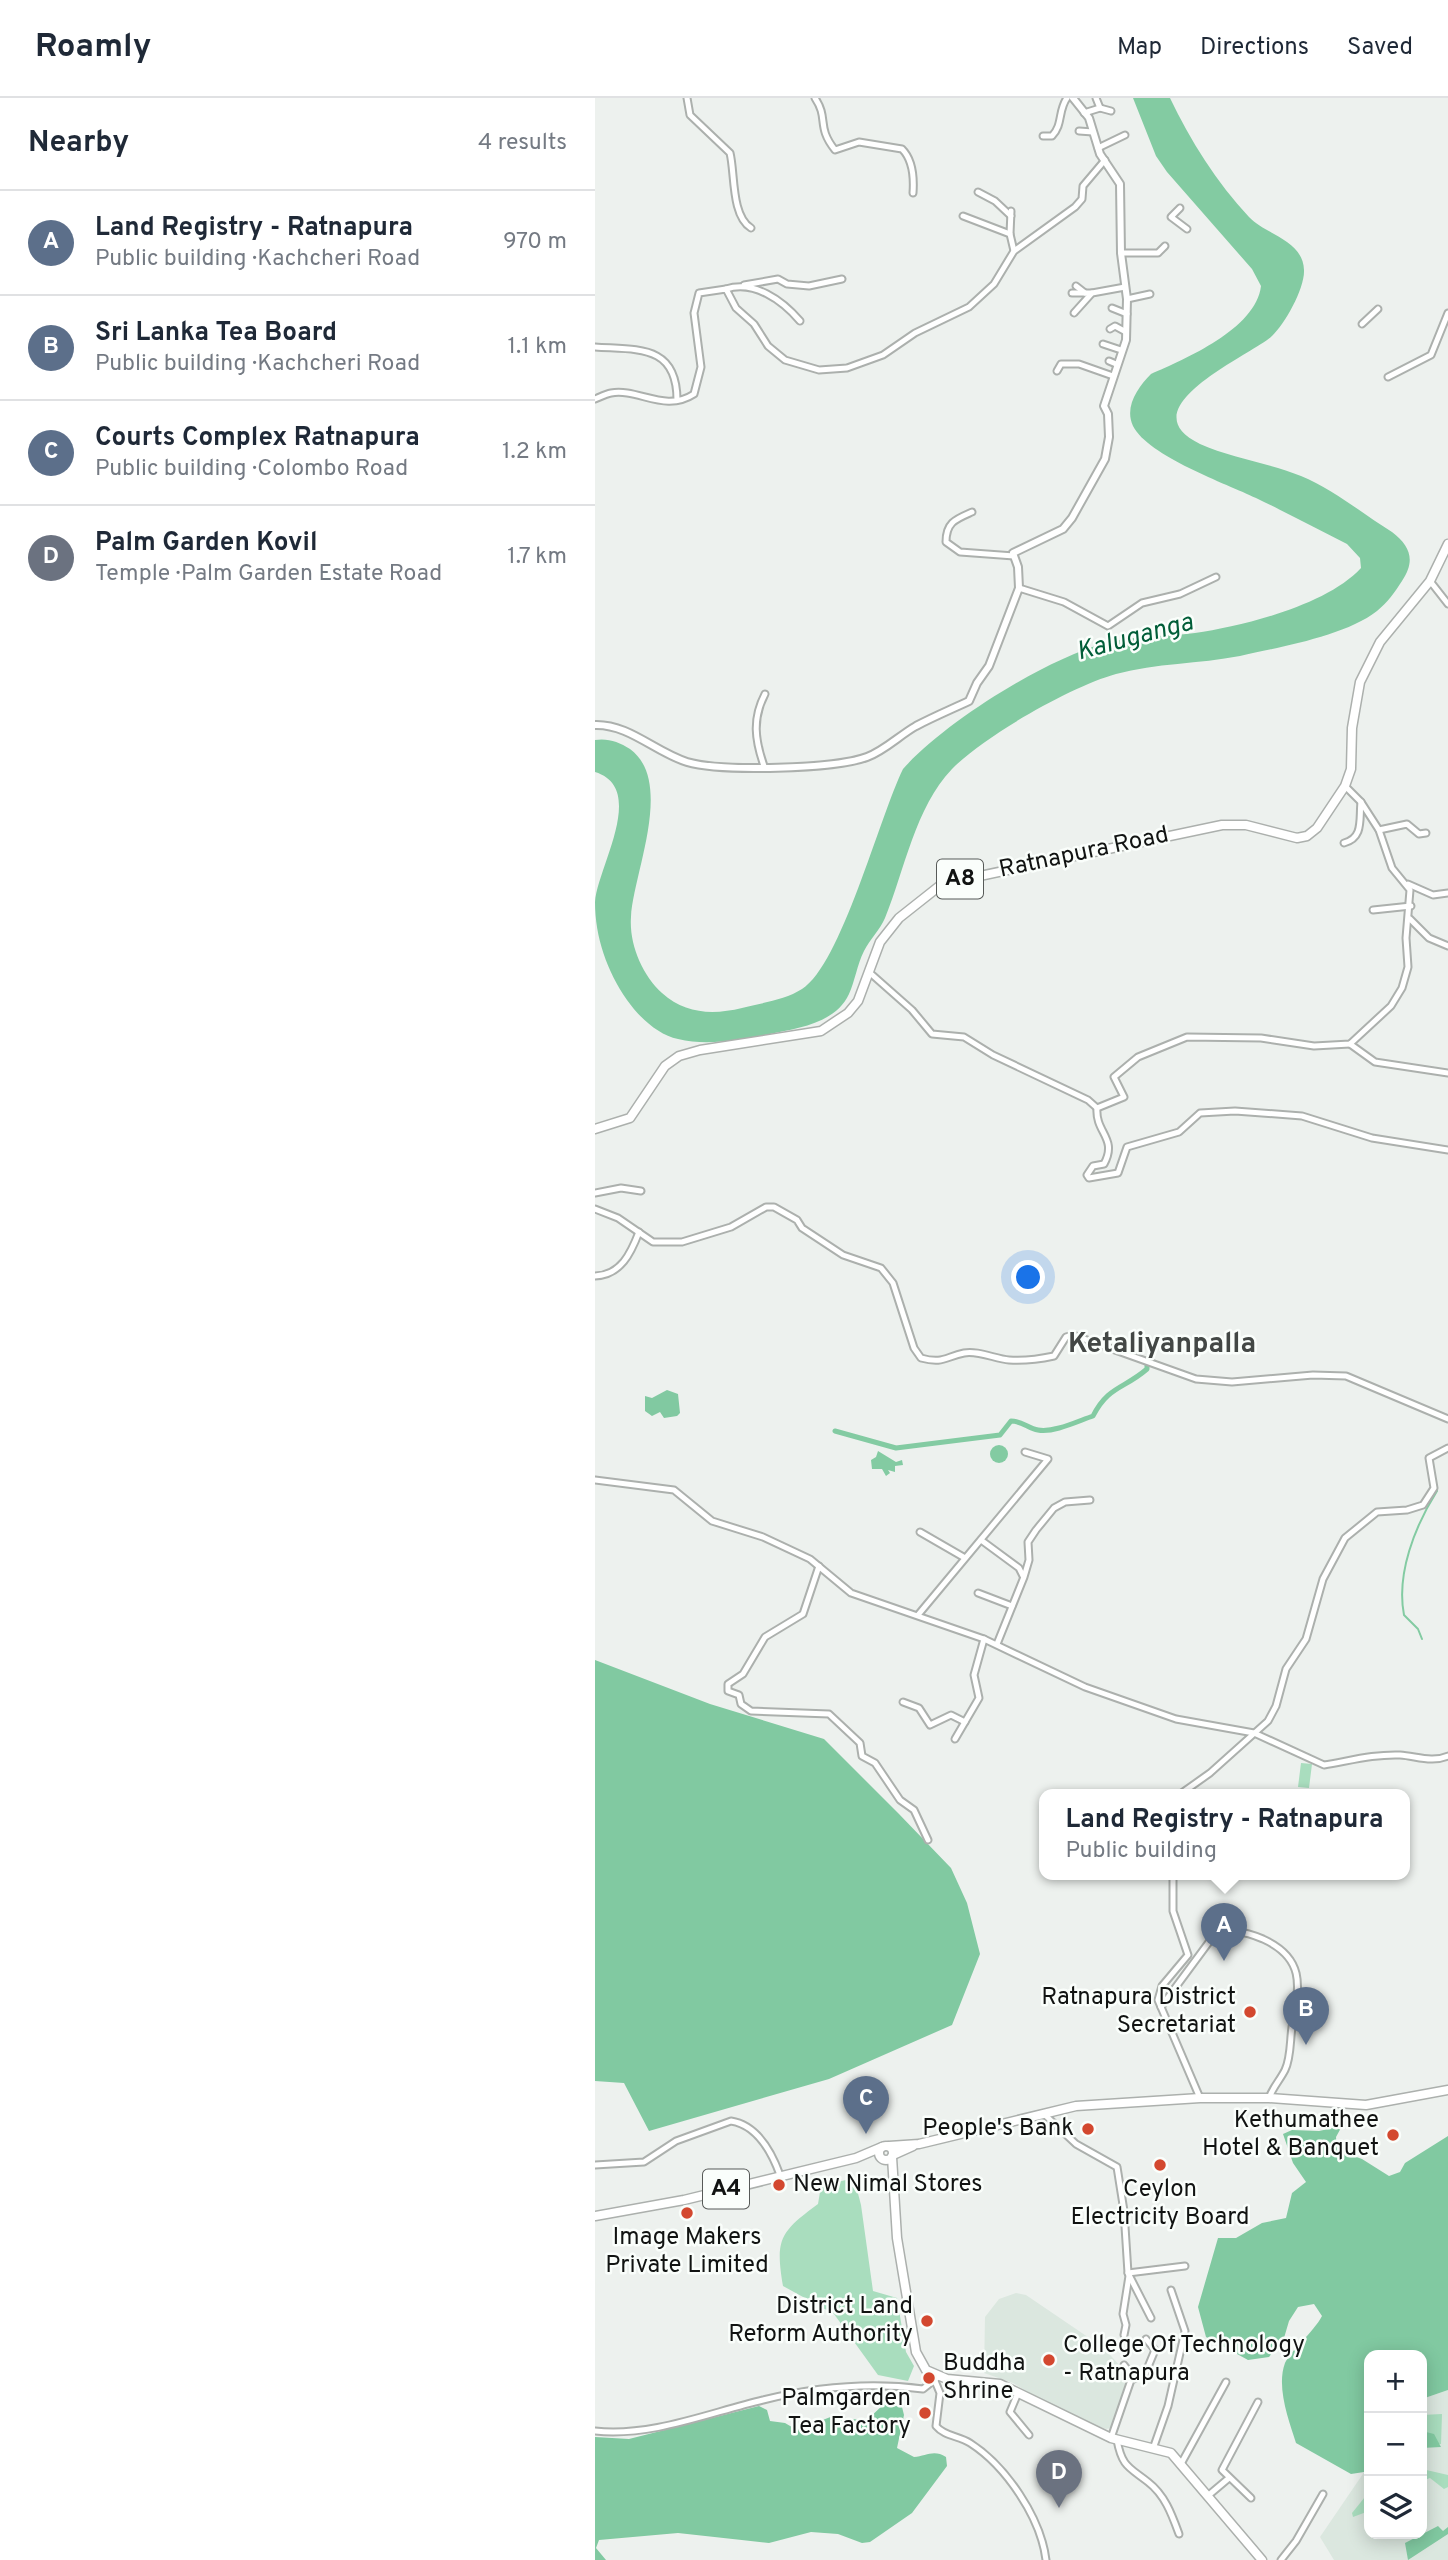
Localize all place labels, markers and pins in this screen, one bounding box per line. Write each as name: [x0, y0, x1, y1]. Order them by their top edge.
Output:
pin: A: [1201, 1903, 1247, 1961]
place label: Ratnapura District Secretariat: [1041, 1983, 1236, 2041]
pin: B: [1283, 1987, 1329, 2045]
marker: Ratnapura District Secretariat: [1242, 2004, 1258, 2020]
pin: C: [843, 2076, 889, 2134]
place label: Kethumathee Hotel & Banquet: [1202, 2106, 1379, 2164]
place label: People's Bank: [922, 2114, 1074, 2144]
marker: People's Bank: [1080, 2121, 1096, 2137]
marker: Kethumathee Hotel & Banquet: [1385, 2127, 1401, 2143]
marker: Ceylon Electricity Board: [1152, 2157, 1168, 2173]
place label: New Nimal Stores: [793, 2170, 983, 2200]
place label: Ceylon Electricity Board: [1070, 2175, 1250, 2233]
marker: New Nimal Stores: [771, 2177, 787, 2193]
marker: Image Makers Private Limited: [679, 2205, 695, 2221]
place label: Image Makers Private Limited: [605, 2223, 769, 2281]
place label: District Land Reform Authority: [728, 2292, 913, 2350]
marker: District Land Reform Authority: [919, 2313, 935, 2329]
place label: College Of Technology - Ratnapura: [1063, 2331, 1305, 2389]
place label: Buddha Shrine: [943, 2349, 1025, 2407]
marker: College Of Technology - Ratnapura: [1041, 2352, 1057, 2368]
marker: Buddha Shrine: [921, 2370, 937, 2386]
place label: Palmgarden Tea Factory: [781, 2384, 911, 2442]
marker: Palmgarden Tea Factory: [917, 2405, 933, 2421]
pin: D: [1036, 2450, 1082, 2508]

